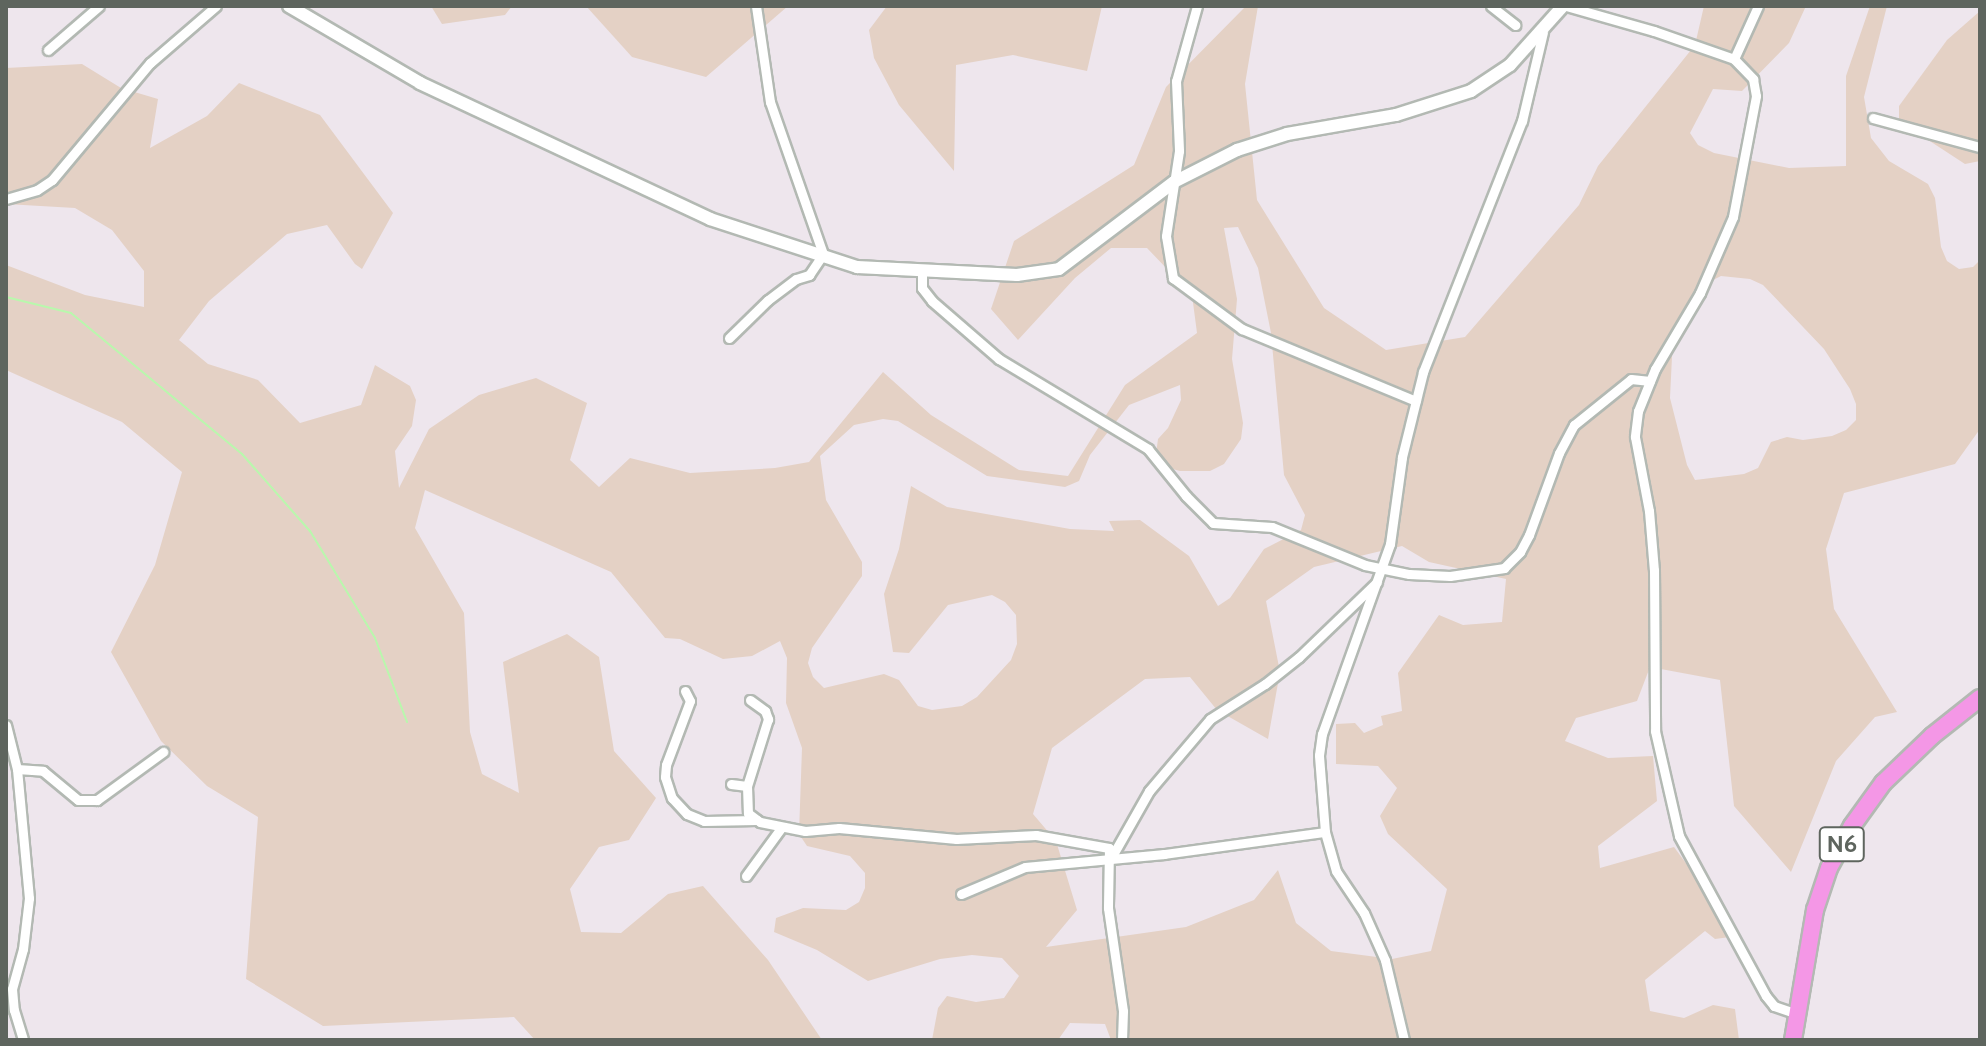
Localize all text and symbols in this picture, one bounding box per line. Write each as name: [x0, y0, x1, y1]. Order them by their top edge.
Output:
road number: N6: [1818, 824, 1866, 864]

